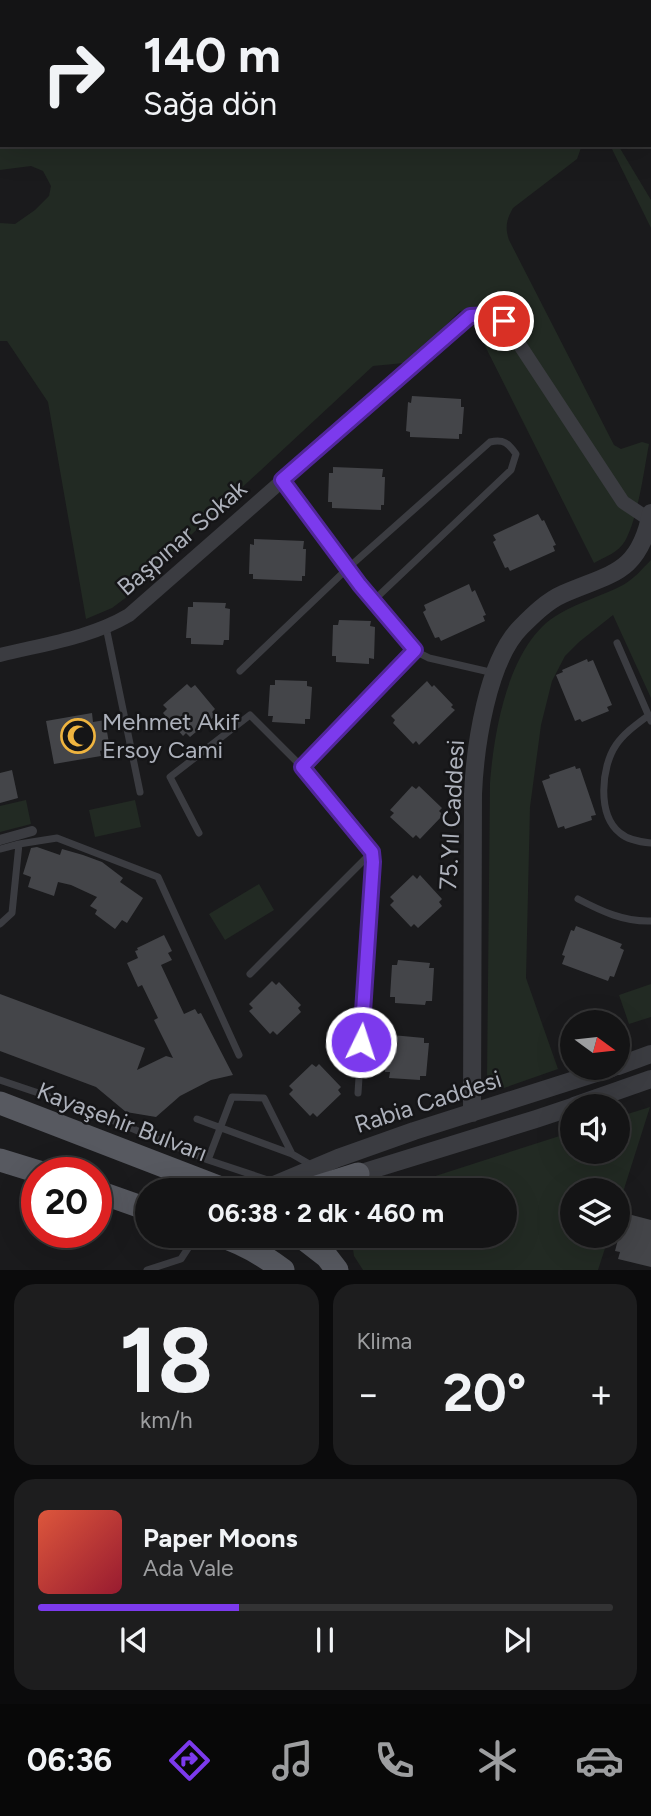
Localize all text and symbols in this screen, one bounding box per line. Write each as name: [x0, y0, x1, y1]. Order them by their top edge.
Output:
text: 140 m: [143, 25, 281, 84]
icon: right: [28, 28, 119, 119]
text: Sağa dön: [143, 85, 277, 123]
pin: [474, 291, 534, 351]
icon: arrive: [485, 302, 523, 340]
street label: Başpınar Sokak: [111, 473, 252, 602]
place label: Mehmet Akif Ersoy Cami: [102, 707, 240, 764]
mosque icon: Mehmet Akif Ersoy Cami: [59, 717, 97, 755]
street label: 75.Yıl Caddesi: [433, 739, 470, 891]
position arrow: [324, 1005, 398, 1079]
north arrow: [560, 1010, 630, 1080]
map controls: [560, 1010, 630, 1248]
street label: Rabia Caddesi: [351, 1064, 505, 1139]
street label: Kayaşehir Bulvarı: [33, 1076, 211, 1167]
button: sound: [560, 1094, 630, 1164]
speed limit sign: 20: [21, 1157, 112, 1248]
button: layers: [560, 1178, 630, 1248]
text: 06:38 · 2 dk · 460 m: [208, 1197, 444, 1229]
text: 18: [119, 1306, 213, 1415]
text: Klima: [357, 1327, 412, 1355]
text: 20°: [443, 1362, 526, 1424]
text: −: [357, 1371, 380, 1417]
text: +: [589, 1371, 613, 1417]
text: km/h: [140, 1406, 193, 1434]
text: Paper Moons: [143, 1522, 298, 1554]
text: Ada Vale: [143, 1554, 234, 1582]
icon: previous: [115, 1621, 153, 1659]
icon: pause: [306, 1621, 344, 1659]
icon: next: [498, 1621, 536, 1659]
icon: directions: [165, 1736, 214, 1785]
icon: music: [268, 1736, 317, 1785]
icon: phone: [370, 1736, 419, 1785]
icon: climate: [473, 1736, 522, 1785]
icon: car: [575, 1736, 624, 1785]
text: 06:36: [27, 1741, 112, 1779]

